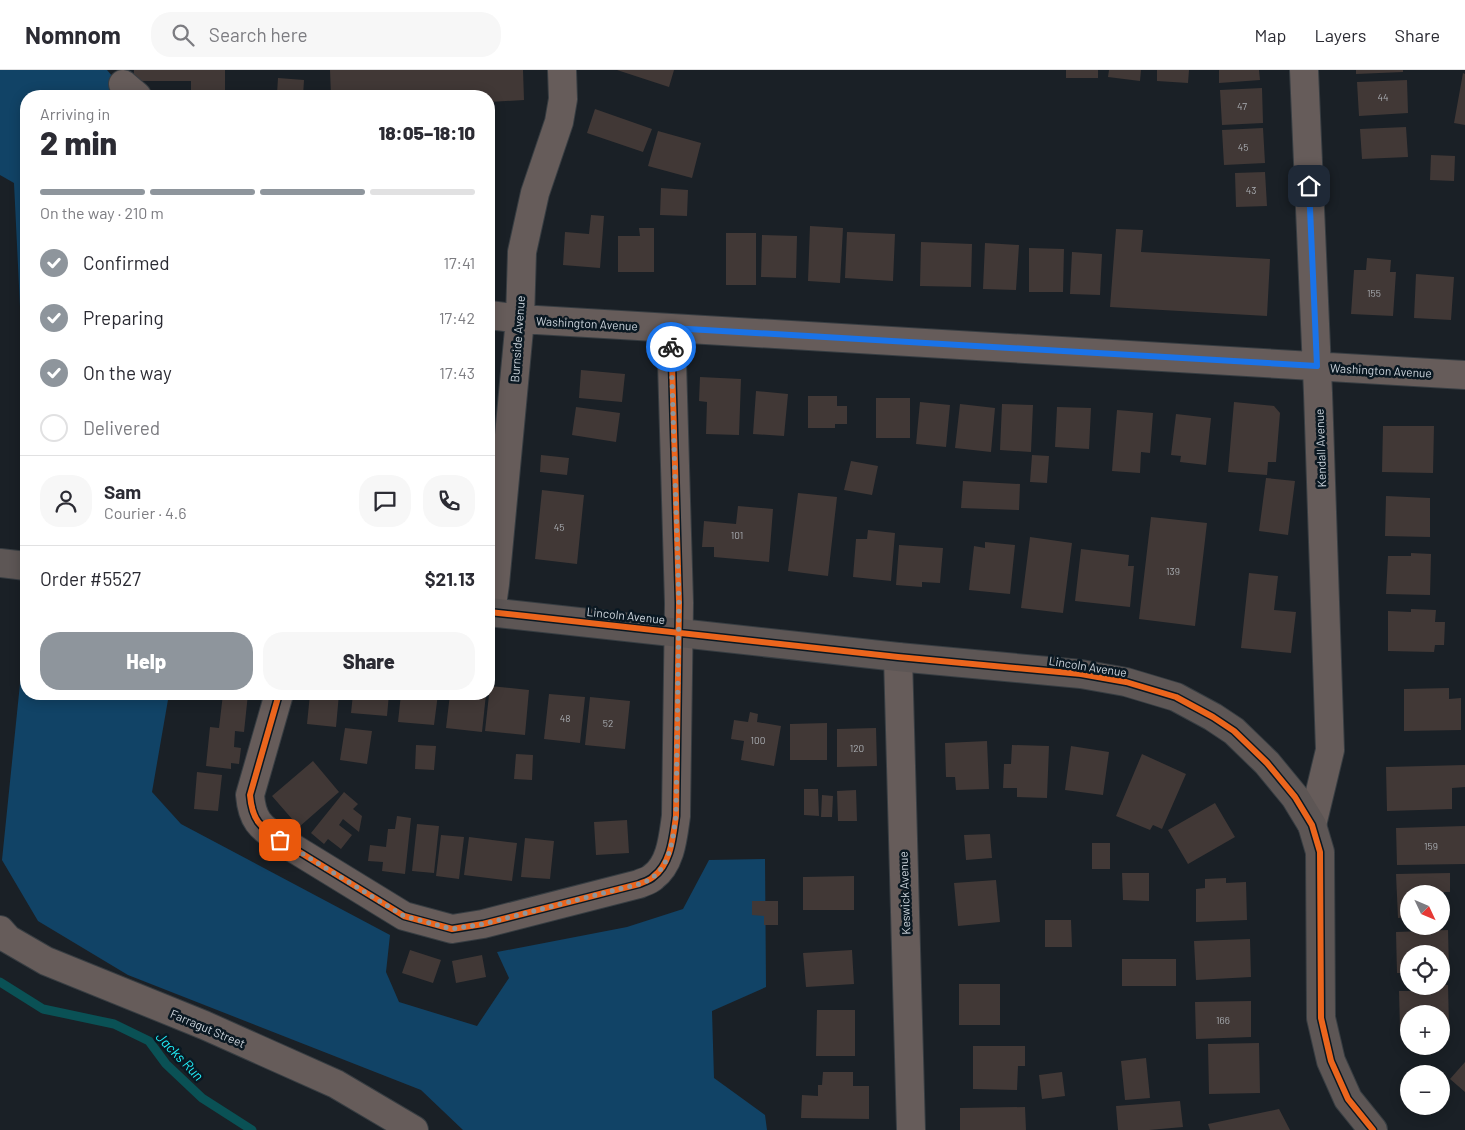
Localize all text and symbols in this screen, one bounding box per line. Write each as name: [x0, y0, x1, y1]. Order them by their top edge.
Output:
search box: [151, 12, 501, 57]
text: Nomnom: [25, 20, 121, 49]
icon: search: [169, 21, 197, 49]
text: Search here: [209, 23, 308, 46]
text: Map: [1254, 24, 1286, 46]
text: Layers: [1314, 24, 1367, 46]
text: Share: [1395, 24, 1440, 46]
house number: 44: [1377, 91, 1389, 103]
house number: 47: [1237, 100, 1247, 112]
text: Arriving in: [40, 104, 110, 123]
text: 18:05–18:10: [378, 121, 475, 144]
text: 2 min: [40, 123, 117, 161]
house number: 45: [1238, 141, 1248, 153]
pin: [1288, 165, 1330, 207]
icon: home: [1295, 172, 1323, 200]
house number: 43: [1246, 184, 1256, 196]
text: On the way · 210 m: [40, 203, 164, 222]
icon: check: [40, 249, 68, 277]
text: Confirmed: [83, 251, 170, 274]
text: 17:41: [443, 253, 475, 272]
house number: 155: [1367, 287, 1381, 299]
street label: Burnside Avenue: [507, 295, 527, 383]
icon: check: [40, 304, 68, 332]
text: Preparing: [83, 306, 164, 329]
text: 17:42: [439, 308, 475, 327]
street label: Washington Avenue: [536, 313, 638, 333]
courier: [646, 322, 696, 372]
icon: bike: [657, 333, 685, 361]
icon: check: [40, 359, 68, 387]
street label: Washington Avenue: [1330, 360, 1432, 380]
text: On the way: [83, 361, 172, 384]
text: 17:43: [439, 363, 475, 382]
street label: Kendall Avenue: [1312, 408, 1328, 488]
text: Delivered: [83, 416, 160, 439]
button: person: [40, 475, 92, 527]
button: chat: [359, 475, 411, 527]
button: phone: [423, 475, 475, 527]
text: Sam: [104, 480, 141, 503]
text: Courier · 4.6: [104, 503, 187, 522]
house number: 45: [554, 521, 564, 533]
house number: 101: [731, 529, 743, 541]
house number: 139: [1166, 565, 1180, 577]
text: Order #5527: [40, 567, 141, 590]
text: $21.13: [425, 567, 475, 590]
street label: Lincoln Avenue: [586, 604, 666, 626]
button: Help: [40, 632, 253, 690]
button: Share: [263, 632, 475, 690]
street label: Lincoln Avenue: [1048, 653, 1128, 679]
house number: 48: [560, 712, 570, 724]
house number: 52: [603, 717, 613, 729]
house number: 100: [751, 734, 765, 746]
house number: 120: [850, 742, 864, 754]
pin: [259, 819, 301, 861]
icon: bag: [266, 826, 294, 854]
house number: 159: [1424, 840, 1438, 852]
street label: Keswick Avenue: [896, 851, 912, 935]
north arrow: [1400, 885, 1450, 935]
map controls: [1400, 885, 1450, 1115]
button: locate: [1400, 945, 1450, 995]
button: +: [1400, 1005, 1450, 1055]
street label: Farragut Street: [169, 1006, 247, 1050]
house number: 166: [1216, 1014, 1230, 1026]
water label: Jacks Run: [153, 1028, 207, 1084]
button: −: [1400, 1065, 1450, 1115]

